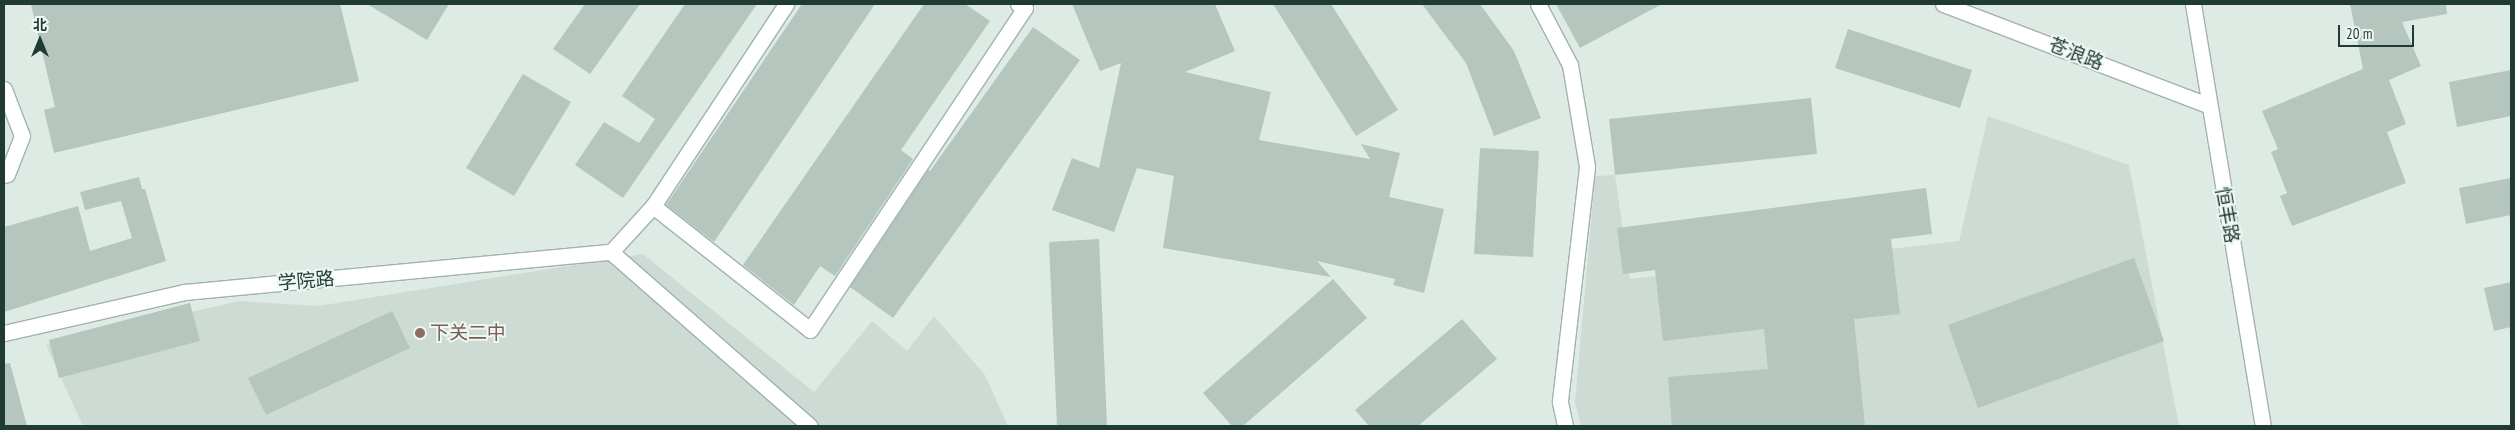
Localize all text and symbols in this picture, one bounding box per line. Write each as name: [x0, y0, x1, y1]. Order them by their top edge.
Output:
north arrow: [15, 15, 65, 65]
scale bar: [2340, 15, 2416, 47]
text: 北: [33, 16, 47, 34]
text: 20 m: [2346, 24, 2372, 43]
street label: 苍浪路: [2045, 33, 2107, 75]
street label: 恒丰路: [2211, 185, 2243, 245]
street label: 学院路: [277, 267, 335, 295]
place label: 下关二中: [430, 322, 506, 344]
marker: 下关二中: [414, 327, 426, 339]

